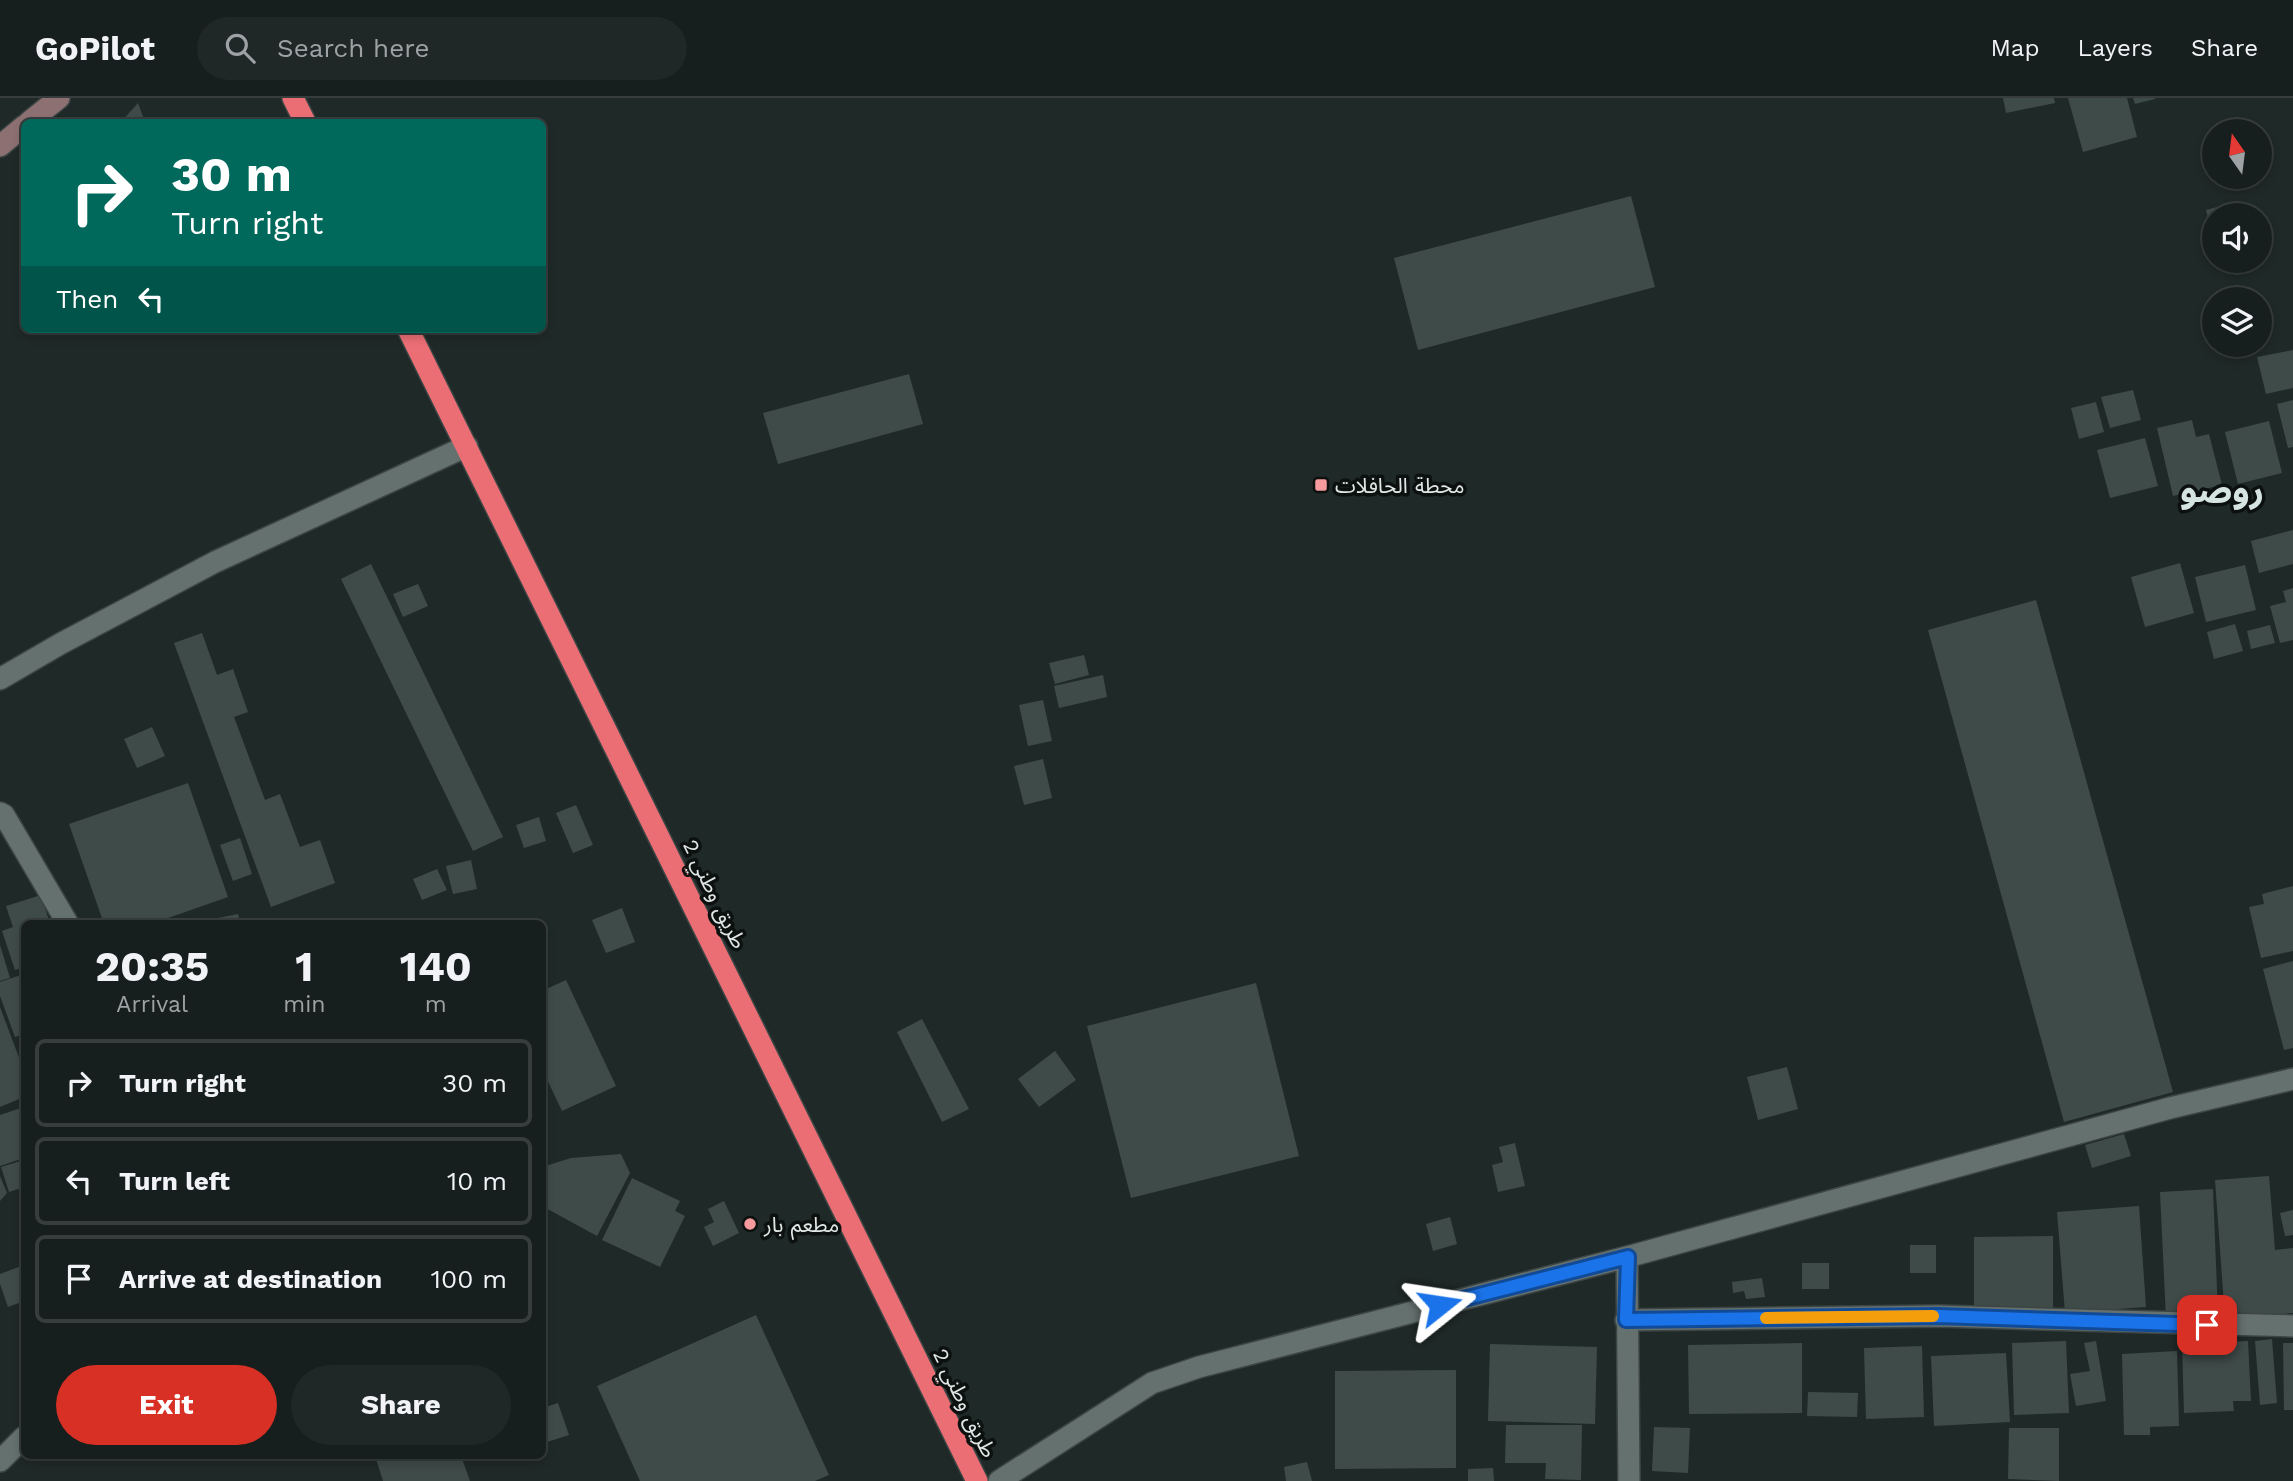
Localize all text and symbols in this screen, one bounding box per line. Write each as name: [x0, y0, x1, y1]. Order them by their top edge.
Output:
search box: [197, 17, 687, 80]
text: GoPilot: [35, 29, 155, 68]
icon: search: [221, 29, 259, 67]
text: Search here: [277, 33, 429, 63]
text: Map: [1991, 34, 2039, 62]
text: Layers: [2077, 34, 2153, 62]
text: Share: [2191, 34, 2258, 62]
north arrow: [2202, 119, 2272, 189]
map controls: [2202, 119, 2272, 357]
text: 30 m: [171, 145, 292, 203]
icon: right: [56, 147, 147, 238]
button: sound: [2202, 203, 2272, 273]
text: Turn right: [171, 204, 323, 242]
icon: left: [132, 280, 170, 318]
text: Then: [56, 284, 118, 314]
button: layers: [2202, 287, 2272, 357]
district label: روصو: [2180, 469, 2264, 511]
place label: محطة الحافلات: [1335, 473, 1464, 498]
marker: محطة الحافلات: [1313, 477, 1329, 493]
street label: طريق وطني 2: [674, 835, 752, 954]
text: 20:35: [95, 942, 209, 991]
text: 1: [295, 942, 313, 991]
text: 140: [400, 942, 472, 991]
text: Arrival: [116, 991, 188, 1018]
text: min: [283, 991, 326, 1018]
text: m: [425, 991, 447, 1018]
icon: right: [60, 1064, 98, 1102]
text: Turn right: [119, 1068, 246, 1098]
text: 30 m: [442, 1068, 507, 1098]
icon: left: [60, 1162, 98, 1200]
text: Turn left: [119, 1166, 230, 1196]
text: 10 m: [447, 1166, 507, 1196]
place label: مطعم بار: [763, 1212, 839, 1240]
marker: مطعم بار: [742, 1216, 758, 1232]
icon: arrive: [60, 1260, 98, 1298]
text: Arrive at destination: [119, 1264, 382, 1294]
text: 100 m: [431, 1264, 507, 1294]
position arrow: [1403, 1268, 1477, 1342]
pin: [2177, 1295, 2237, 1355]
icon: arrive: [2188, 1306, 2226, 1344]
street label: طريق وطني 2: [924, 1344, 1002, 1463]
button: Exit: [56, 1365, 277, 1445]
button: Share: [291, 1365, 511, 1445]

